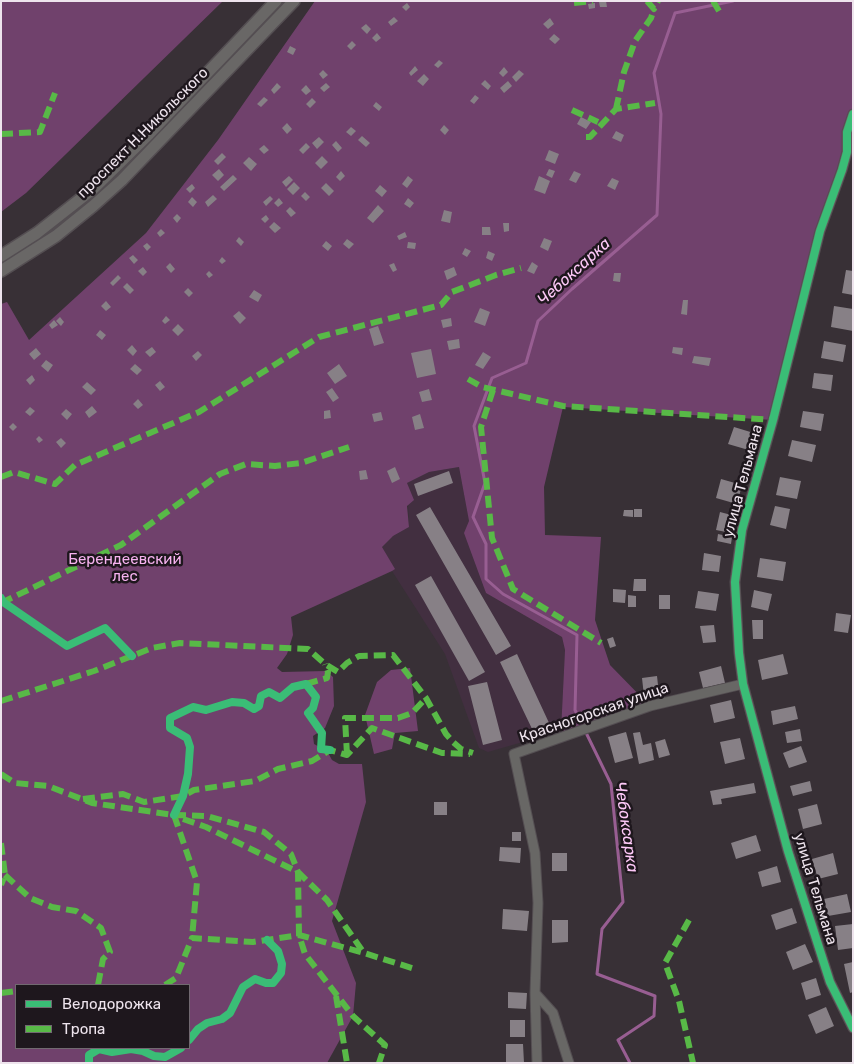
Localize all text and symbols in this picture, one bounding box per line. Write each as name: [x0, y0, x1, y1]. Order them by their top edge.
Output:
street label: проспект Н.Никольского: [74, 64, 212, 202]
water label: Чебоксарка: [534, 234, 614, 310]
street label: улица Тельмана: [719, 423, 767, 539]
park label: Берендеевский лес: [68, 551, 182, 586]
street label: Красногорская улица: [517, 679, 671, 747]
water label: Чебоксарка: [610, 780, 642, 874]
street label: улица Тельмана: [789, 831, 841, 947]
legend: [15, 984, 190, 1049]
text: Велодорожка: [62, 995, 161, 1013]
text: Тропа: [62, 1020, 105, 1038]

